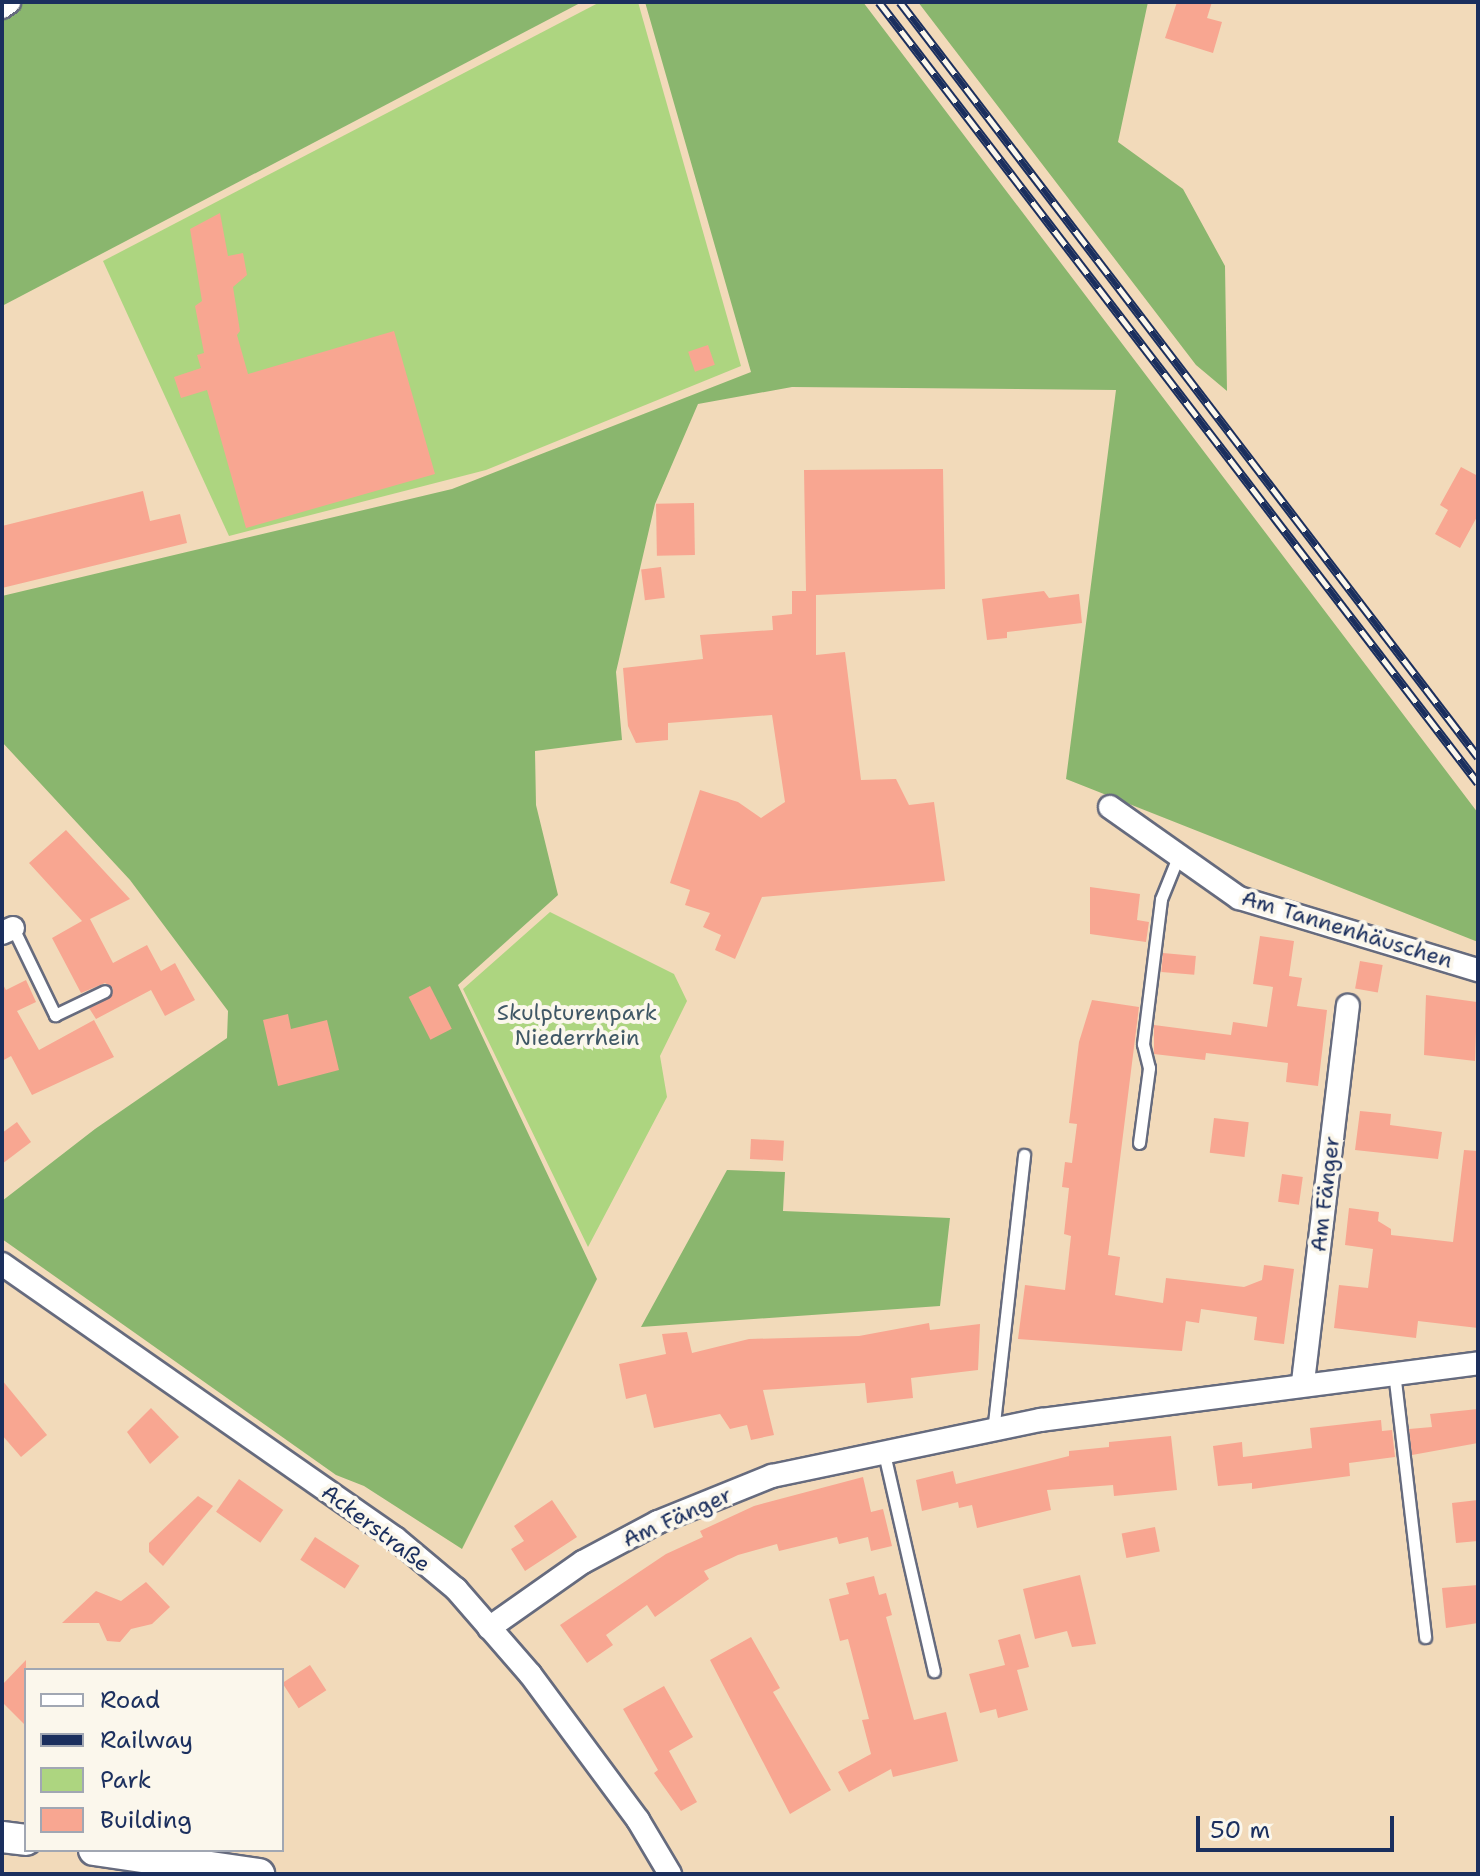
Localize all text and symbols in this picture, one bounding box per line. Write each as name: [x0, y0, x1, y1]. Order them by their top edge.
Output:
street label: Am Tannenhäuschen: [1238, 884, 1456, 974]
park label: Skulpturenpark Niederrhein: [497, 999, 657, 1050]
street label: Am Fänger: [1305, 1135, 1345, 1253]
street label: Ackerstraße: [316, 1479, 436, 1577]
street label: Am Fänger: [618, 1481, 736, 1553]
legend: [24, 1668, 284, 1852]
text: Road: [100, 1684, 160, 1716]
text: Railway: [100, 1724, 193, 1756]
text: Park: [100, 1764, 152, 1796]
scale bar: [1200, 1800, 1398, 1850]
text: Building: [100, 1804, 192, 1836]
text: 50 m: [1210, 1814, 1270, 1846]

